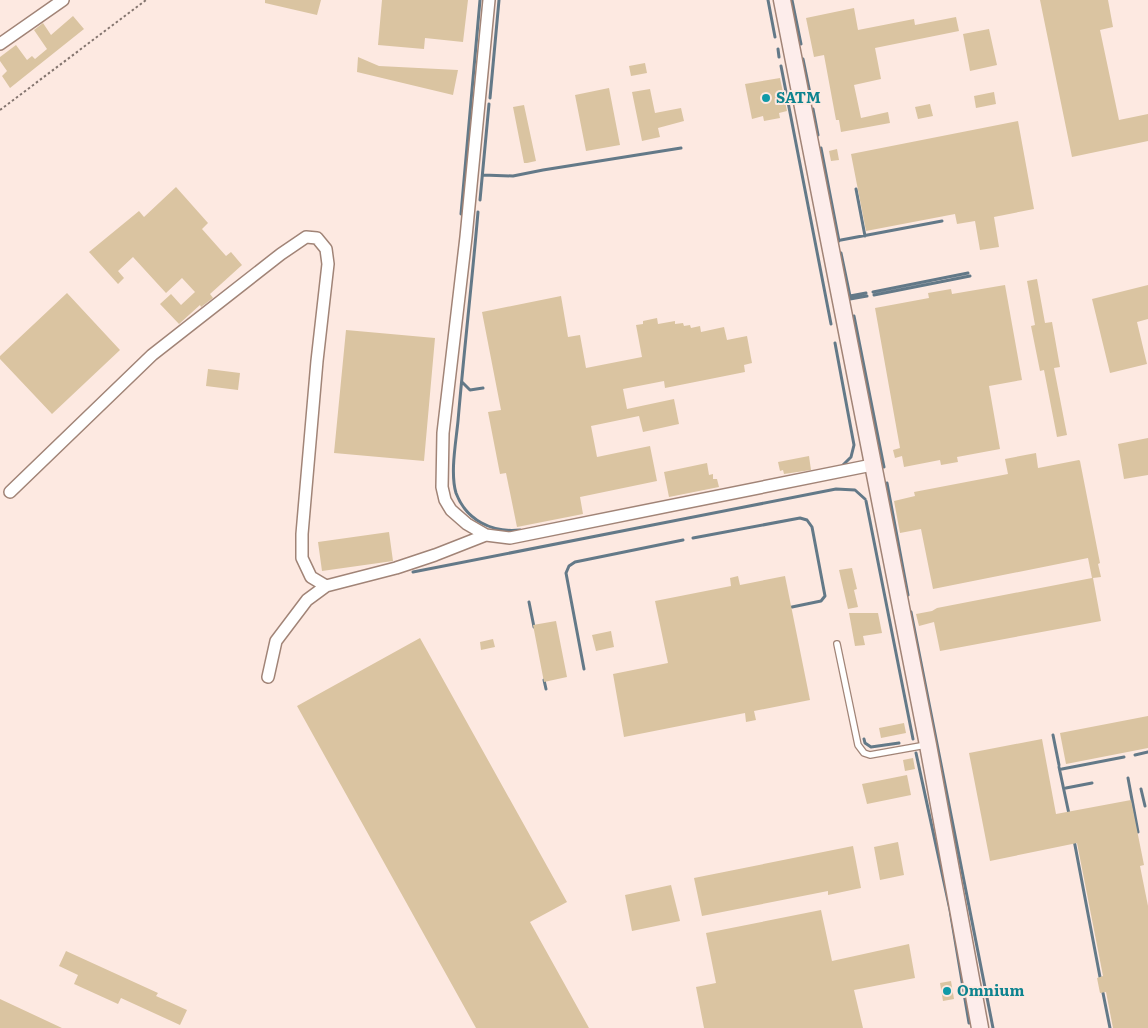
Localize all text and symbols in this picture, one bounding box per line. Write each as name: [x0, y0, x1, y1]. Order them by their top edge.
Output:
place label: SATM: [776, 85, 821, 108]
marker: SATM: [760, 92, 772, 104]
place label: Omnium: [957, 978, 1024, 1001]
marker: Omnium: [941, 985, 953, 997]

